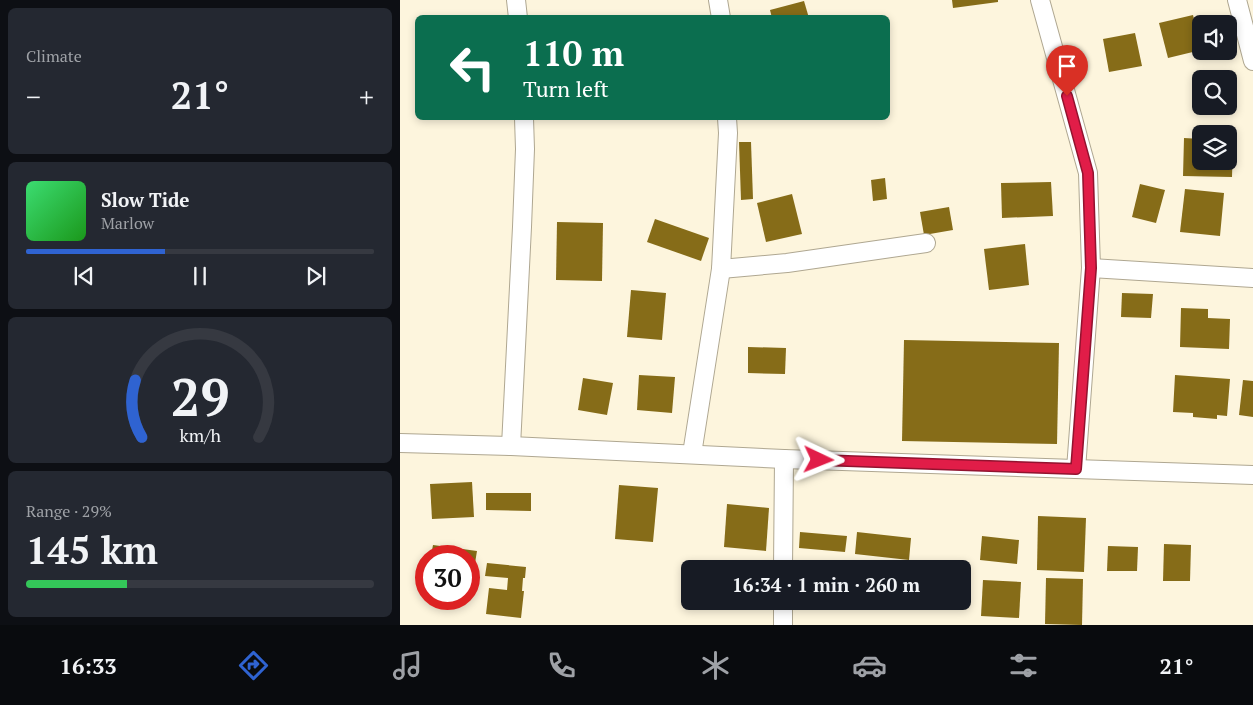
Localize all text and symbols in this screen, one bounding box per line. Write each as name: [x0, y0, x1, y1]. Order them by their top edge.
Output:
map controls: [1192, 15, 1237, 170]
button: sound: [1192, 15, 1237, 60]
text: 110 m: [523, 30, 624, 76]
icon: left: [440, 35, 505, 100]
text: Climate: [26, 45, 82, 67]
pin: [1046, 45, 1088, 96]
icon: arrive: [1053, 52, 1081, 80]
text: 21°: [171, 70, 229, 120]
button: search: [1192, 70, 1237, 115]
text: Turn left: [523, 74, 609, 103]
text: −: [26, 78, 41, 115]
text: +: [359, 78, 374, 115]
button: layers: [1192, 125, 1237, 170]
text: Slow Tide: [101, 187, 190, 212]
text: Marlow: [101, 212, 154, 234]
icon: previous: [70, 262, 98, 290]
icon: pause: [186, 262, 214, 290]
icon: next: [302, 262, 330, 290]
text: 29: [171, 362, 229, 431]
text: km/h: [179, 423, 221, 447]
position arrow: [792, 433, 844, 485]
text: Range · 29%: [26, 500, 112, 522]
text: 145 km: [26, 525, 158, 575]
speed limit sign: 30: [415, 545, 480, 610]
text: 16:34 · 1 min · 260 m: [732, 572, 920, 597]
icon: directions: [236, 648, 271, 683]
icon: music: [390, 648, 425, 683]
icon: phone: [544, 648, 579, 683]
icon: climate: [698, 648, 733, 683]
icon: car: [852, 648, 887, 683]
icon: filters: [1006, 648, 1041, 683]
text: 16:33: [59, 651, 117, 680]
text: 21°: [1160, 651, 1194, 680]

